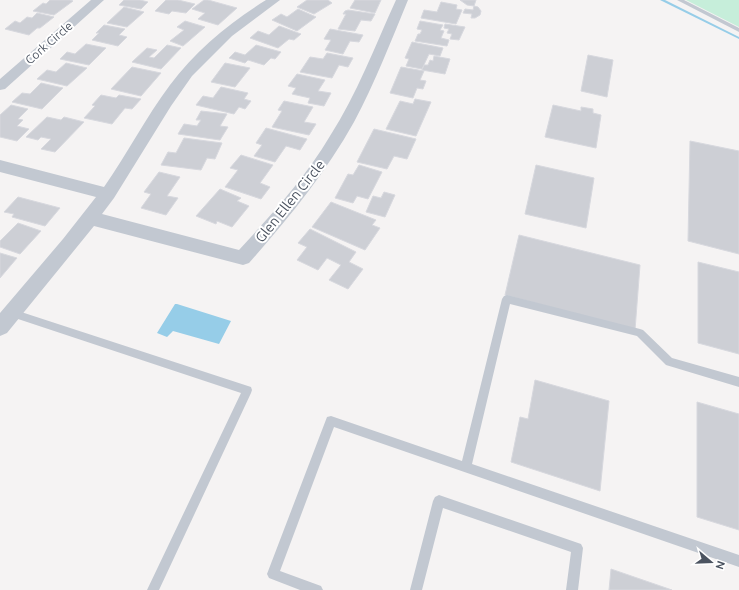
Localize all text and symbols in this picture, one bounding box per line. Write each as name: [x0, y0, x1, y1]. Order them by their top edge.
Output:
street label: Cork Circle: [23, 19, 75, 67]
street label: Glen Ellen Circle: [252, 157, 328, 245]
north arrow: [691, 542, 731, 582]
text: N: [713, 559, 727, 571]

